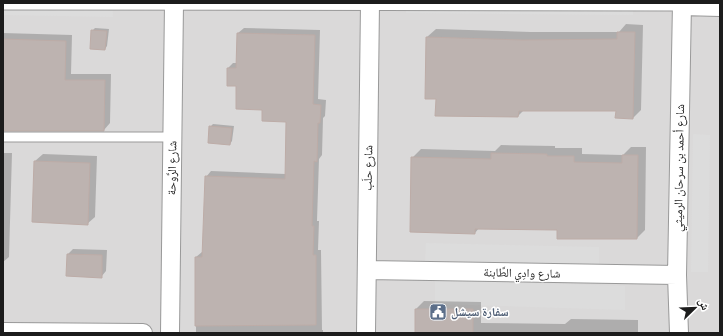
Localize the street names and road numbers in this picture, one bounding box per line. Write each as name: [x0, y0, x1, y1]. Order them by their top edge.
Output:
street label: شارع أحمد بن سرحان الرميثي: [668, 104, 690, 232]
street label: شارع الرَّوحة: [162, 141, 181, 195]
street label: شارع حلَب: [358, 145, 377, 191]
street label: شارع وادِي الطَّابنة: [483, 262, 561, 284]

